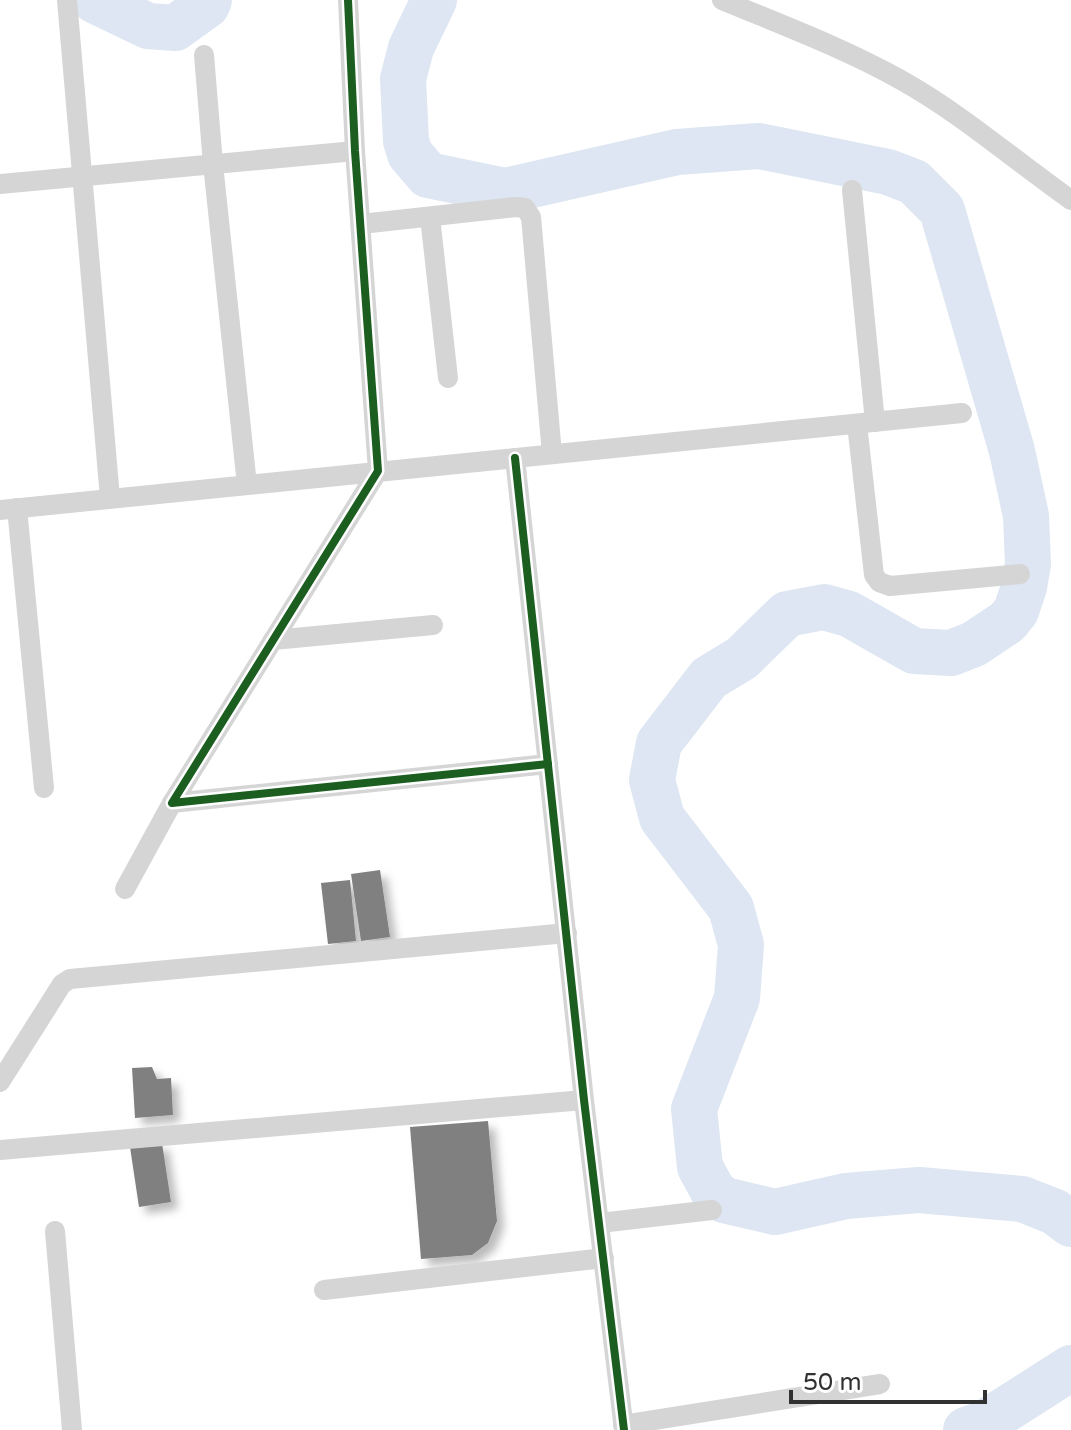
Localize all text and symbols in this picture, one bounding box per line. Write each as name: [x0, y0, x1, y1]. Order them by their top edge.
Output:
scale bar: [791, 1354, 985, 1404]
text: 50 m: [803, 1368, 861, 1397]

